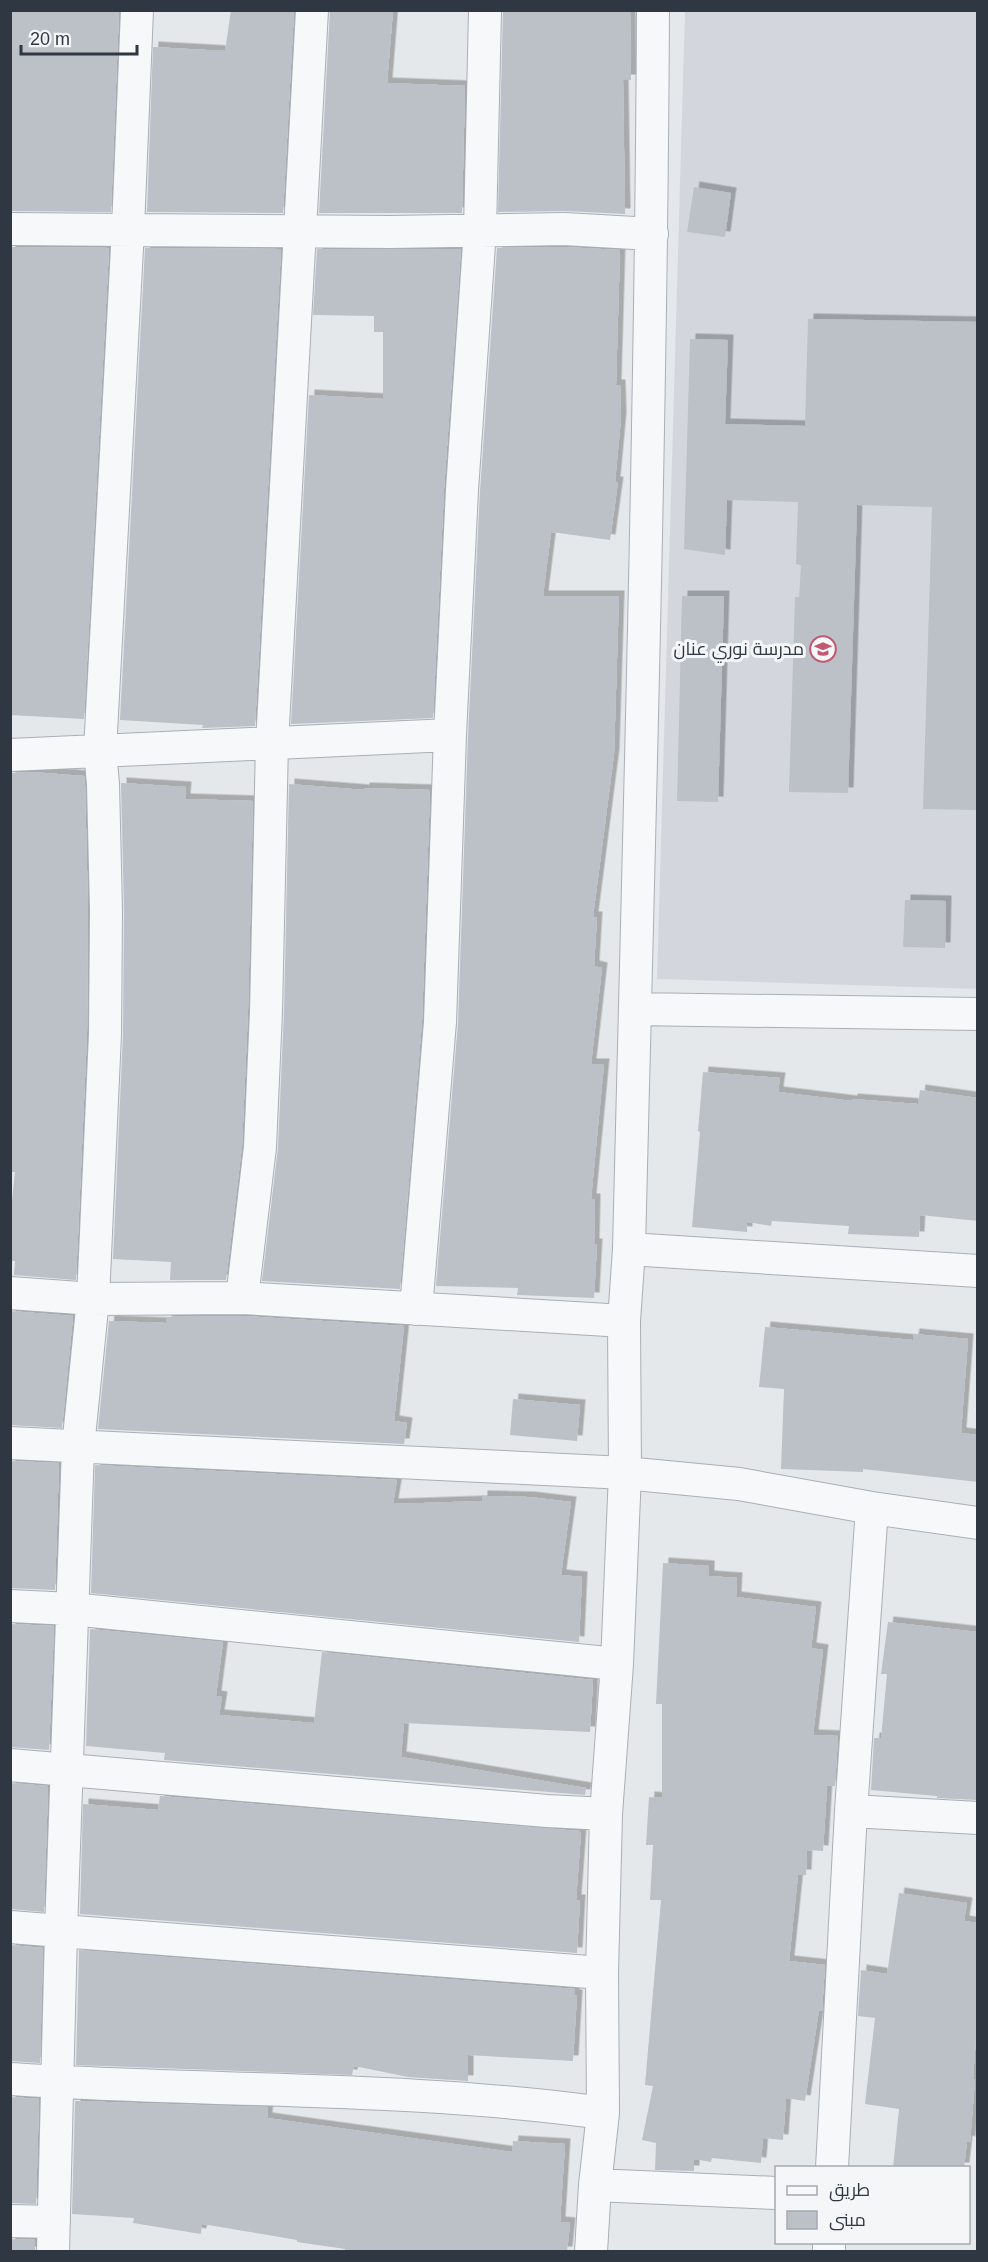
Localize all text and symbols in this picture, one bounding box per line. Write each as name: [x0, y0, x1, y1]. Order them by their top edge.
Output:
scale bar: [21, 18, 136, 56]
text: 20 m: [30, 29, 70, 49]
school or university icon: مدرسة نوري عنان: [808, 634, 838, 664]
place label: مدرسة نوري عنان: [673, 639, 804, 663]
legend: [775, 2166, 970, 2244]
text: طريق: [829, 2180, 870, 2202]
text: مبنى: [829, 2210, 866, 2231]

